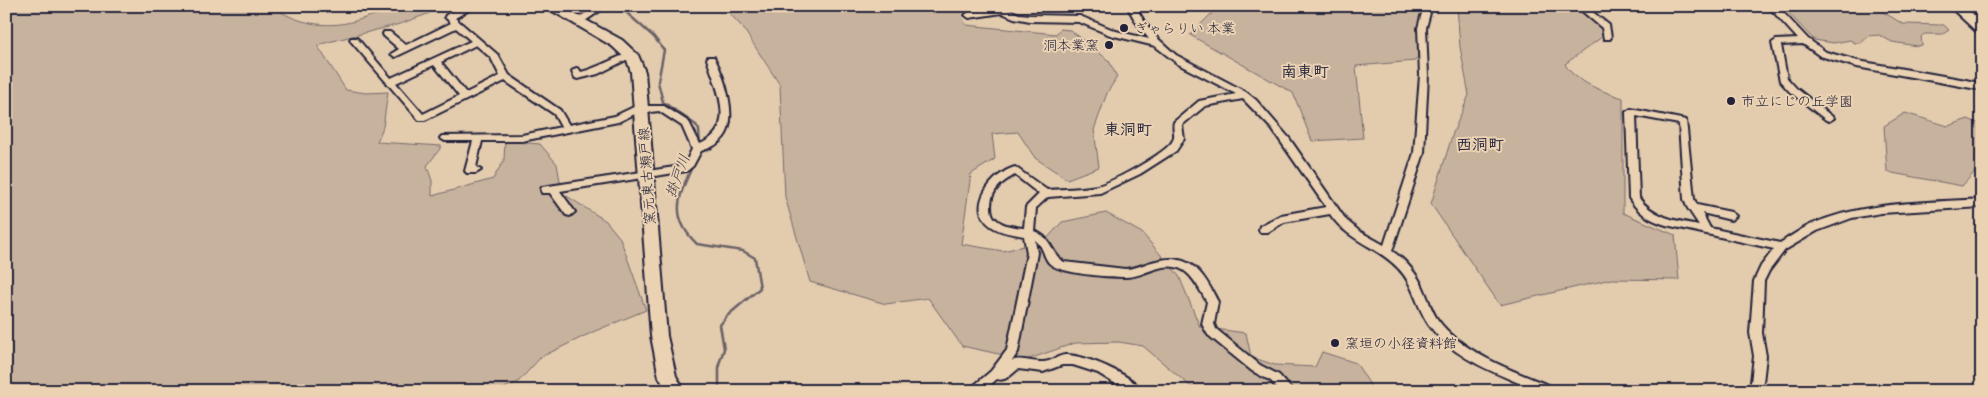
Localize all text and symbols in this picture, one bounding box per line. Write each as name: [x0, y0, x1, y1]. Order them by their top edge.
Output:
place label: ぎゃらりい 本業: [1134, 20, 1235, 37]
marker: ぎゃらりい 本業: [1118, 22, 1130, 34]
place label: 洞本業窯: [1043, 37, 1099, 54]
marker: 洞本業窯: [1103, 39, 1115, 51]
district label: 南東町: [1281, 62, 1329, 82]
place label: 市立にじの丘学園: [1741, 93, 1853, 110]
marker: 市立にじの丘学園: [1725, 95, 1737, 107]
district label: 東洞町: [1104, 120, 1152, 140]
street label: 窯元東古瀬戸線: [635, 127, 659, 225]
district label: 西洞町: [1456, 135, 1504, 155]
water label: 掛戸川: [661, 152, 695, 200]
place label: 窯垣の小径資料館: [1345, 335, 1457, 352]
marker: 窯垣の小径資料館: [1329, 337, 1341, 349]

